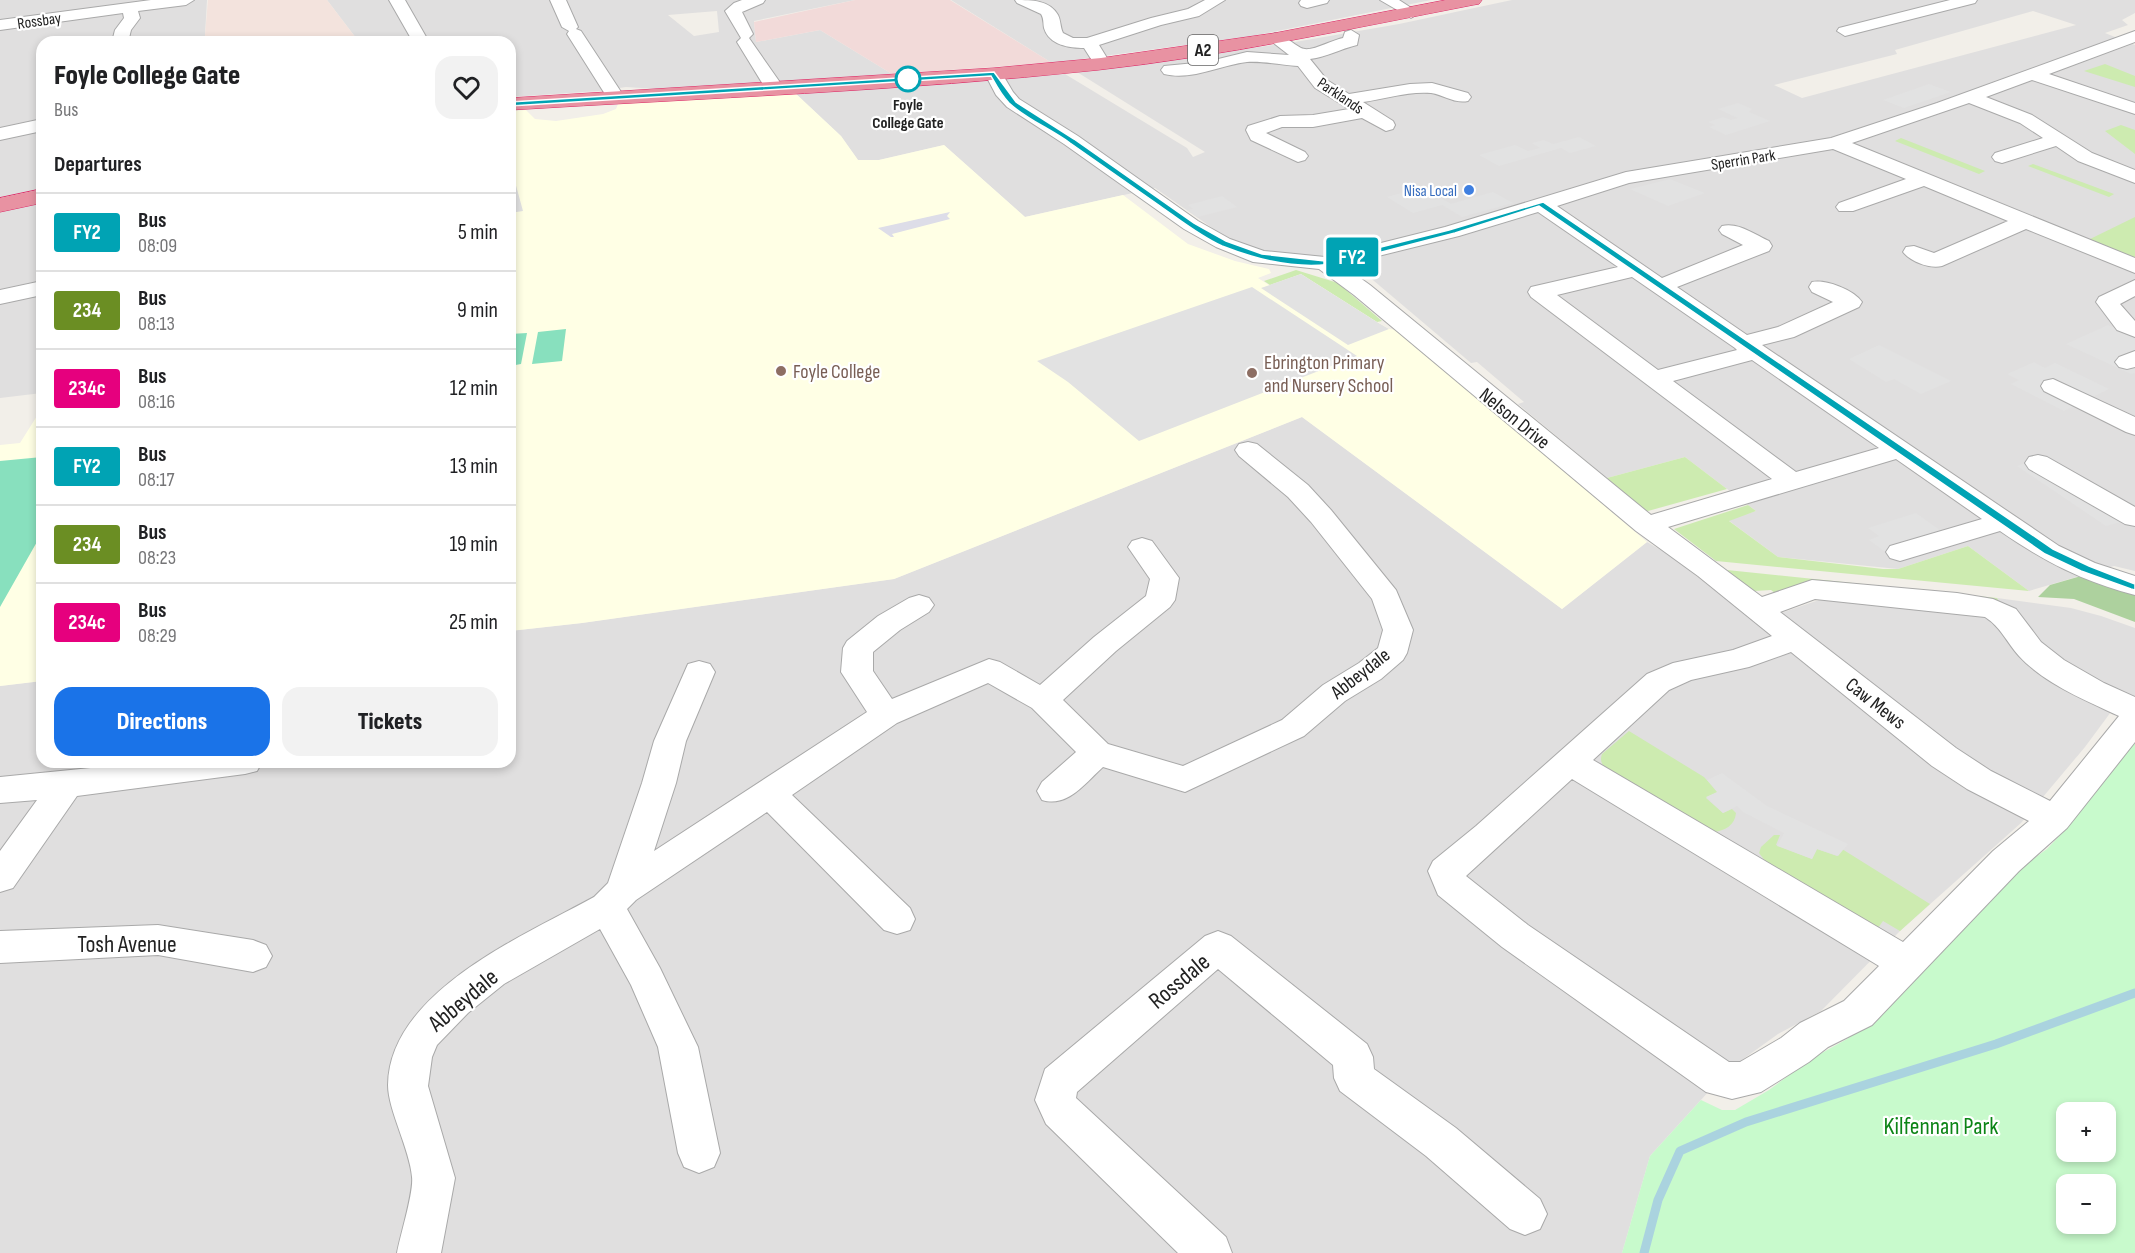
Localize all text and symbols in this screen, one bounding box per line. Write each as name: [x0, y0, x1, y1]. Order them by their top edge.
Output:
street label: Rossbay: [16, 9, 62, 34]
road number: A2: [1188, 35, 1218, 65]
button: heart: [435, 56, 498, 119]
text: Foyle College Gate: [54, 59, 240, 92]
marker: Foyle College Gate: [895, 66, 921, 92]
street label: Parklands: [1313, 74, 1367, 119]
place label: Foyle College Gate: [872, 96, 944, 133]
text: Bus: [54, 98, 78, 122]
street label: Sperrin Park: [1710, 146, 1777, 175]
text: Departures: [54, 151, 142, 178]
place label: Nisa Local: [1404, 182, 1457, 201]
marker: Nisa Local: [1462, 183, 1476, 197]
text: Bus: [138, 207, 167, 234]
text: 5 min: [458, 219, 498, 246]
text: FY2: [73, 220, 101, 245]
text: 08:09: [138, 234, 177, 258]
line badge: FY2: [1318, 238, 1386, 276]
text: FY2: [1338, 245, 1366, 270]
text: Bus: [138, 285, 167, 312]
text: 9 min: [457, 297, 498, 324]
text: 234: [73, 298, 101, 323]
text: 08:13: [138, 312, 175, 336]
place label: Ebrington Primary and Nursery School: [1264, 351, 1393, 398]
place label: Foyle College: [793, 360, 880, 384]
text: Bus: [138, 363, 167, 390]
marker: Foyle College: [774, 364, 788, 378]
marker: Ebrington Primary and Nursery School: [1245, 366, 1259, 380]
text: 12 min: [450, 375, 498, 402]
text: 234c: [68, 376, 106, 401]
street label: Nelson Drive: [1474, 383, 1555, 455]
text: 08:16: [138, 390, 175, 414]
text: Bus: [138, 441, 167, 468]
text: 13 min: [450, 453, 498, 480]
text: FY2: [73, 454, 101, 479]
text: 08:17: [138, 468, 174, 492]
text: Bus: [138, 519, 167, 546]
text: 19 min: [449, 531, 498, 558]
text: 234: [73, 532, 101, 557]
text: 08:23: [138, 546, 176, 570]
text: Bus: [138, 597, 167, 624]
text: 25 min: [449, 609, 498, 636]
text: 234c: [68, 610, 106, 635]
text: 08:29: [138, 624, 177, 648]
street label: Abbeydale: [1325, 643, 1395, 705]
street label: Caw Mews: [1841, 673, 1910, 735]
button: Directions: [54, 687, 270, 756]
button: Tickets: [282, 687, 498, 756]
street label: Tosh Avenue: [77, 930, 177, 959]
street label: Rossdale: [1143, 947, 1216, 1015]
street label: Abbeydale: [422, 963, 504, 1039]
map controls: [2056, 1102, 2116, 1234]
button: +: [2056, 1102, 2116, 1162]
park label: Kilfennan Park: [1884, 1112, 1998, 1141]
button: −: [2056, 1174, 2116, 1234]

